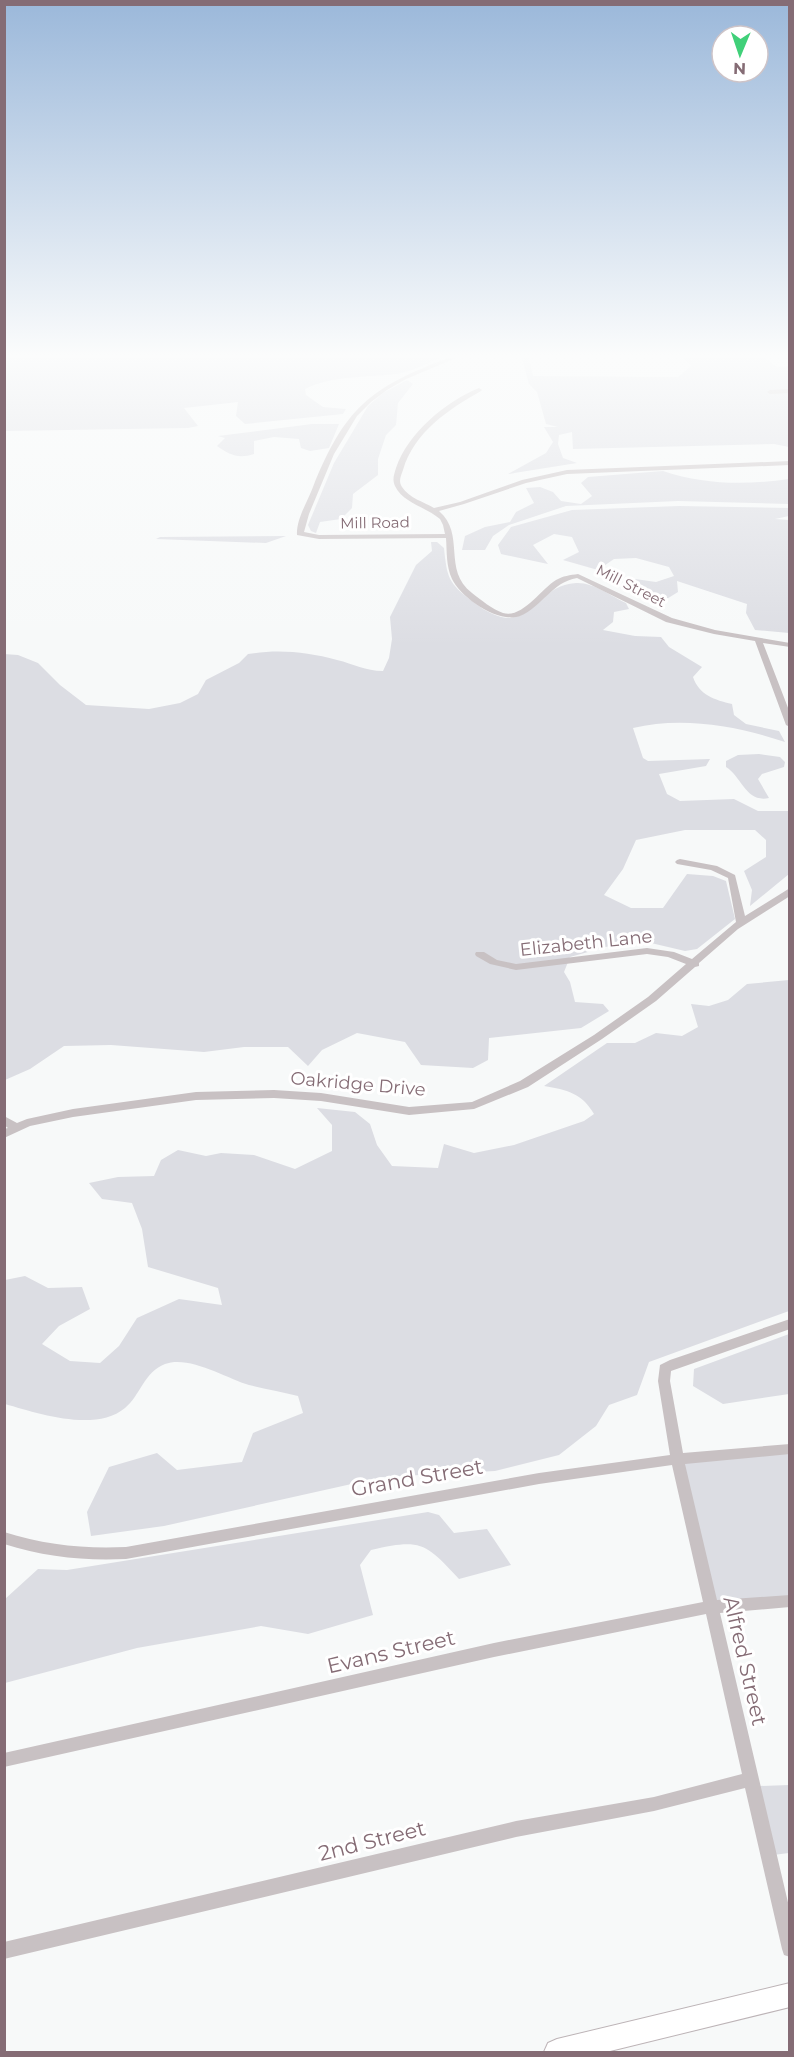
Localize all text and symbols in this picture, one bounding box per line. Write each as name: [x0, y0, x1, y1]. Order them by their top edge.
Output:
north arrow: [710, 24, 770, 84]
text: N: [733, 59, 746, 78]
street label: Mill Road: [340, 512, 410, 533]
street label: Mill Street: [593, 560, 669, 611]
street label: Elizabeth Lane: [519, 925, 653, 961]
street label: Oakridge Drive: [290, 1067, 427, 1101]
street label: Grand Street: [349, 1454, 485, 1501]
street label: Alfred Street: [718, 1594, 773, 1728]
street label: Evans Street: [324, 1625, 457, 1678]
street label: 2nd Street: [316, 1815, 428, 1866]

